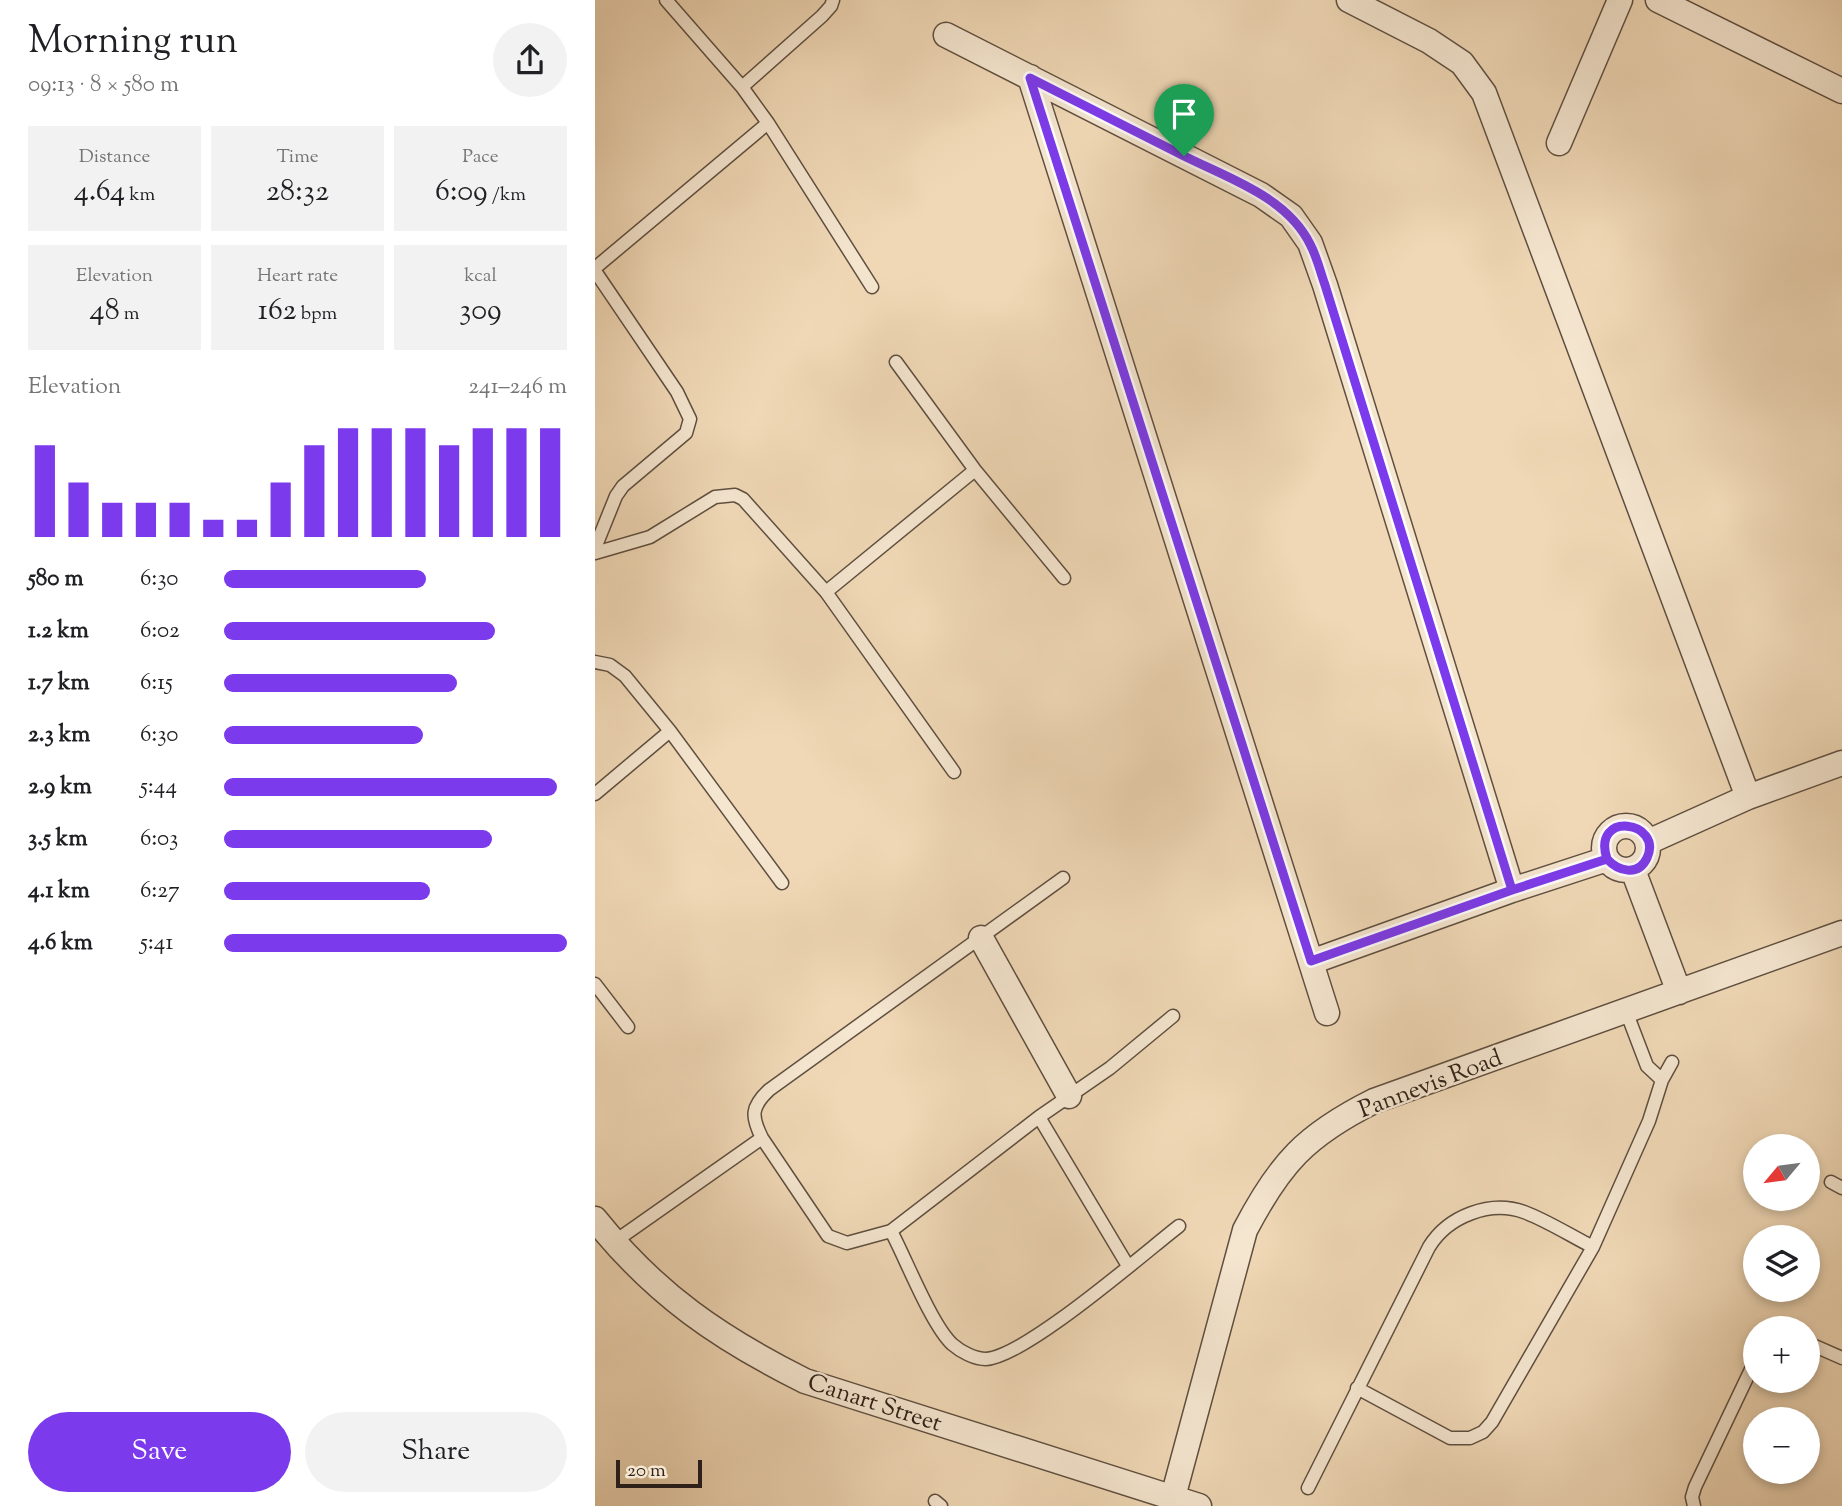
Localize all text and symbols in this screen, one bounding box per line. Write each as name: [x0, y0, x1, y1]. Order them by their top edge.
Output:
text: Morning run: [28, 16, 238, 70]
button: share: [493, 23, 567, 97]
text: 09:13 · 8 × 580 m: [28, 69, 179, 102]
pin: [1154, 84, 1214, 156]
icon: arrive: [1165, 95, 1203, 133]
text: Distance: [79, 144, 150, 171]
text: Time: [276, 144, 319, 171]
text: Pace: [462, 144, 499, 171]
text: 4.64: [74, 171, 125, 214]
text: 28:32: [266, 171, 329, 214]
text: 6:09: [435, 171, 488, 214]
text: km: [125, 182, 155, 209]
text: /km: [488, 182, 526, 209]
text: Elevation: [76, 263, 153, 290]
text: Heart rate: [257, 263, 338, 290]
text: kcal: [464, 263, 497, 290]
text: 48: [90, 290, 120, 333]
text: 162: [258, 290, 297, 333]
text: 309: [459, 290, 502, 333]
text: m: [120, 301, 139, 328]
text: bpm: [297, 301, 337, 328]
text: Elevation: [28, 371, 121, 404]
text: 241–246 m: [468, 371, 567, 404]
text: 580 m: [28, 563, 83, 596]
text: 6:30: [140, 563, 178, 596]
text: 1.2 km: [28, 615, 89, 648]
text: 6:02: [140, 615, 180, 648]
text: 1.7 km: [28, 667, 90, 700]
text: 6:15: [140, 667, 173, 700]
text: 2.3 km: [28, 719, 90, 752]
text: 6:30: [140, 719, 178, 752]
text: 2.9 km: [28, 771, 92, 804]
text: 5:44: [140, 771, 177, 804]
text: 3.5 km: [28, 823, 87, 856]
text: 6:03: [140, 823, 178, 856]
text: 4.1 km: [28, 875, 90, 908]
text: 6:27: [140, 875, 179, 908]
text: 4.6 km: [28, 927, 93, 960]
text: 5:41: [140, 927, 173, 960]
street label: Pannevis Road: [1354, 1042, 1508, 1128]
north arrow: [1743, 1134, 1820, 1211]
map controls: [1743, 1134, 1820, 1484]
button: layers: [1743, 1225, 1820, 1302]
button: +: [1743, 1316, 1820, 1393]
street label: Canart Street: [803, 1366, 946, 1442]
button: −: [1743, 1407, 1820, 1484]
button: Save: [28, 1412, 291, 1492]
button: Share: [305, 1412, 567, 1492]
scale bar: [616, 1457, 702, 1489]
text: 20 m: [627, 1458, 666, 1485]

